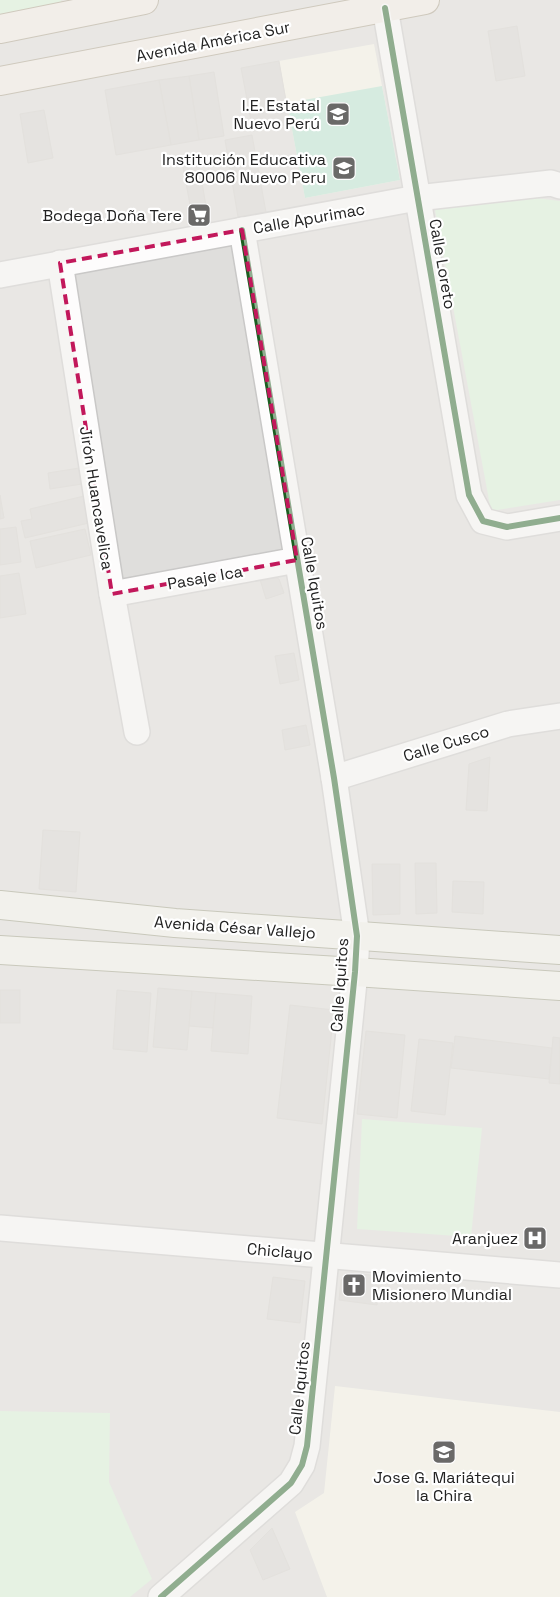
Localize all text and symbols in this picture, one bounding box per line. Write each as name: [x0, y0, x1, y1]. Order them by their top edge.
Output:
street label: Avenida América Sur: [134, 16, 292, 67]
place label: I.E. Estatal Nuevo Perú: [233, 95, 320, 134]
school or university icon: I.E. Estatal Nuevo Perú: [325, 101, 351, 127]
place label: Institución Educativa 80006 Nuevo Peru: [162, 149, 326, 188]
school or university icon: Institución Educativa 80006 Nuevo Peru: [331, 155, 357, 181]
street label: Calle Apurimac: [252, 198, 367, 239]
supermarket icon: Bodega Doña Tere: [186, 202, 212, 228]
place label: Bodega Doña Tere: [42, 205, 182, 226]
street label: Calle Loreto: [424, 217, 461, 311]
street label: Jirón Huancavelica: [75, 425, 118, 571]
street label: Calle Iquitos: [296, 535, 333, 631]
street label: Pasaje Ica: [166, 561, 245, 594]
street label: Calle Cusco: [401, 720, 492, 767]
street label: Avenida César Vallejo: [154, 911, 316, 944]
street label: Calle Iquitos: [326, 937, 353, 1033]
hospital icon: Aranjuez: [522, 1225, 548, 1251]
place label: Aranjuez: [452, 1228, 518, 1249]
street label: Chiclayo: [246, 1238, 314, 1265]
place label: Movimiento Misionero Mundial: [372, 1266, 512, 1305]
church icon: Movimiento Misionero Mundial: [341, 1272, 367, 1298]
street label: Calle Iquitos: [284, 1340, 315, 1436]
school or university icon: Jose G. Mariátequi la Chira: [431, 1439, 457, 1465]
place label: Jose G. Mariátequi la Chira: [373, 1467, 515, 1506]

